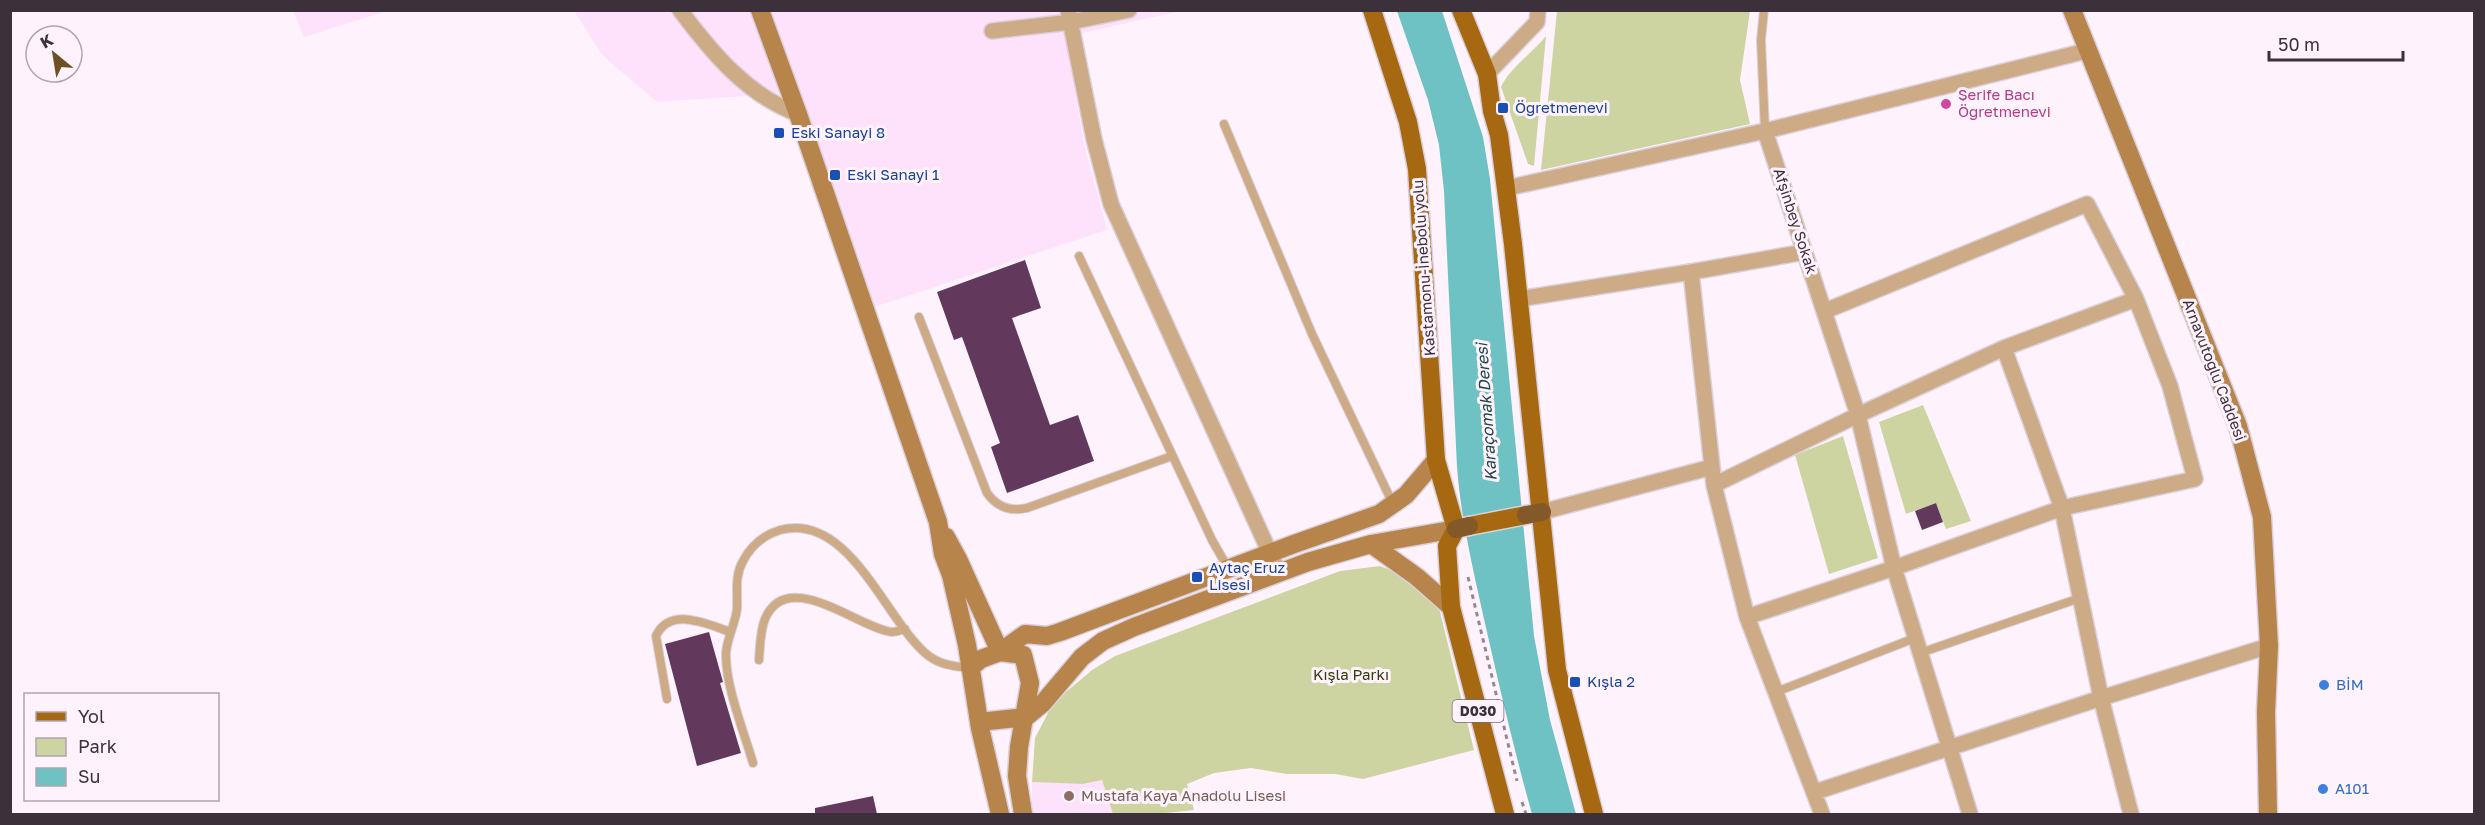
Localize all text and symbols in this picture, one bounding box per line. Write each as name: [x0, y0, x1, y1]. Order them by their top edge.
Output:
north arrow: [24, 24, 84, 84]
scale bar: [2269, 24, 2402, 62]
text: K: [36, 29, 57, 53]
text: 50 m: [2278, 33, 2320, 55]
place label: Şerife Bacı Öğretmenevi: [1958, 85, 2051, 120]
marker: Şerife Bacı Öğretmenevi: [1939, 97, 1953, 111]
place label: Öğretmenevi: [1515, 98, 1608, 116]
marker: Öğretmenevi: [1496, 101, 1510, 115]
place label: Eski Sanayi 8: [791, 123, 885, 141]
marker: Eski Sanayi 8: [772, 126, 786, 140]
place label: Eski Sanayi 1: [847, 165, 939, 183]
street label: Afşinbey Sokak: [1770, 166, 1822, 276]
marker: Eski Sanayi 1: [828, 168, 842, 182]
street label: Kastamonu-İnebolu yolu: [1408, 179, 1438, 357]
street label: Arnavutoğlu Caddesi: [2180, 296, 2250, 443]
water label: Karaçomak Deresi: [1471, 341, 1501, 482]
place label: Aytaç Eruz Lisesi: [1209, 558, 1285, 593]
marker: Aytaç Eruz Lisesi: [1190, 570, 1204, 584]
park label: Kışla Parkı: [1313, 665, 1389, 683]
place label: Kışla 2: [1587, 672, 1635, 690]
marker: Kışla 2: [1568, 675, 1582, 689]
place label: BİM: [2336, 675, 2364, 693]
marker: BİM: [2317, 678, 2331, 692]
legend: [24, 693, 219, 801]
road number: D030: [1452, 700, 1504, 722]
text: Yol: [78, 705, 105, 727]
text: Park: [78, 735, 117, 757]
text: Su: [78, 765, 100, 787]
place label: A101: [2335, 779, 2369, 797]
marker: A101: [2316, 782, 2330, 796]
place label: Mustafa Kaya Anadolu Lisesi: [1081, 786, 1286, 804]
marker: Mustafa Kaya Anadolu Lisesi: [1062, 789, 1076, 803]

